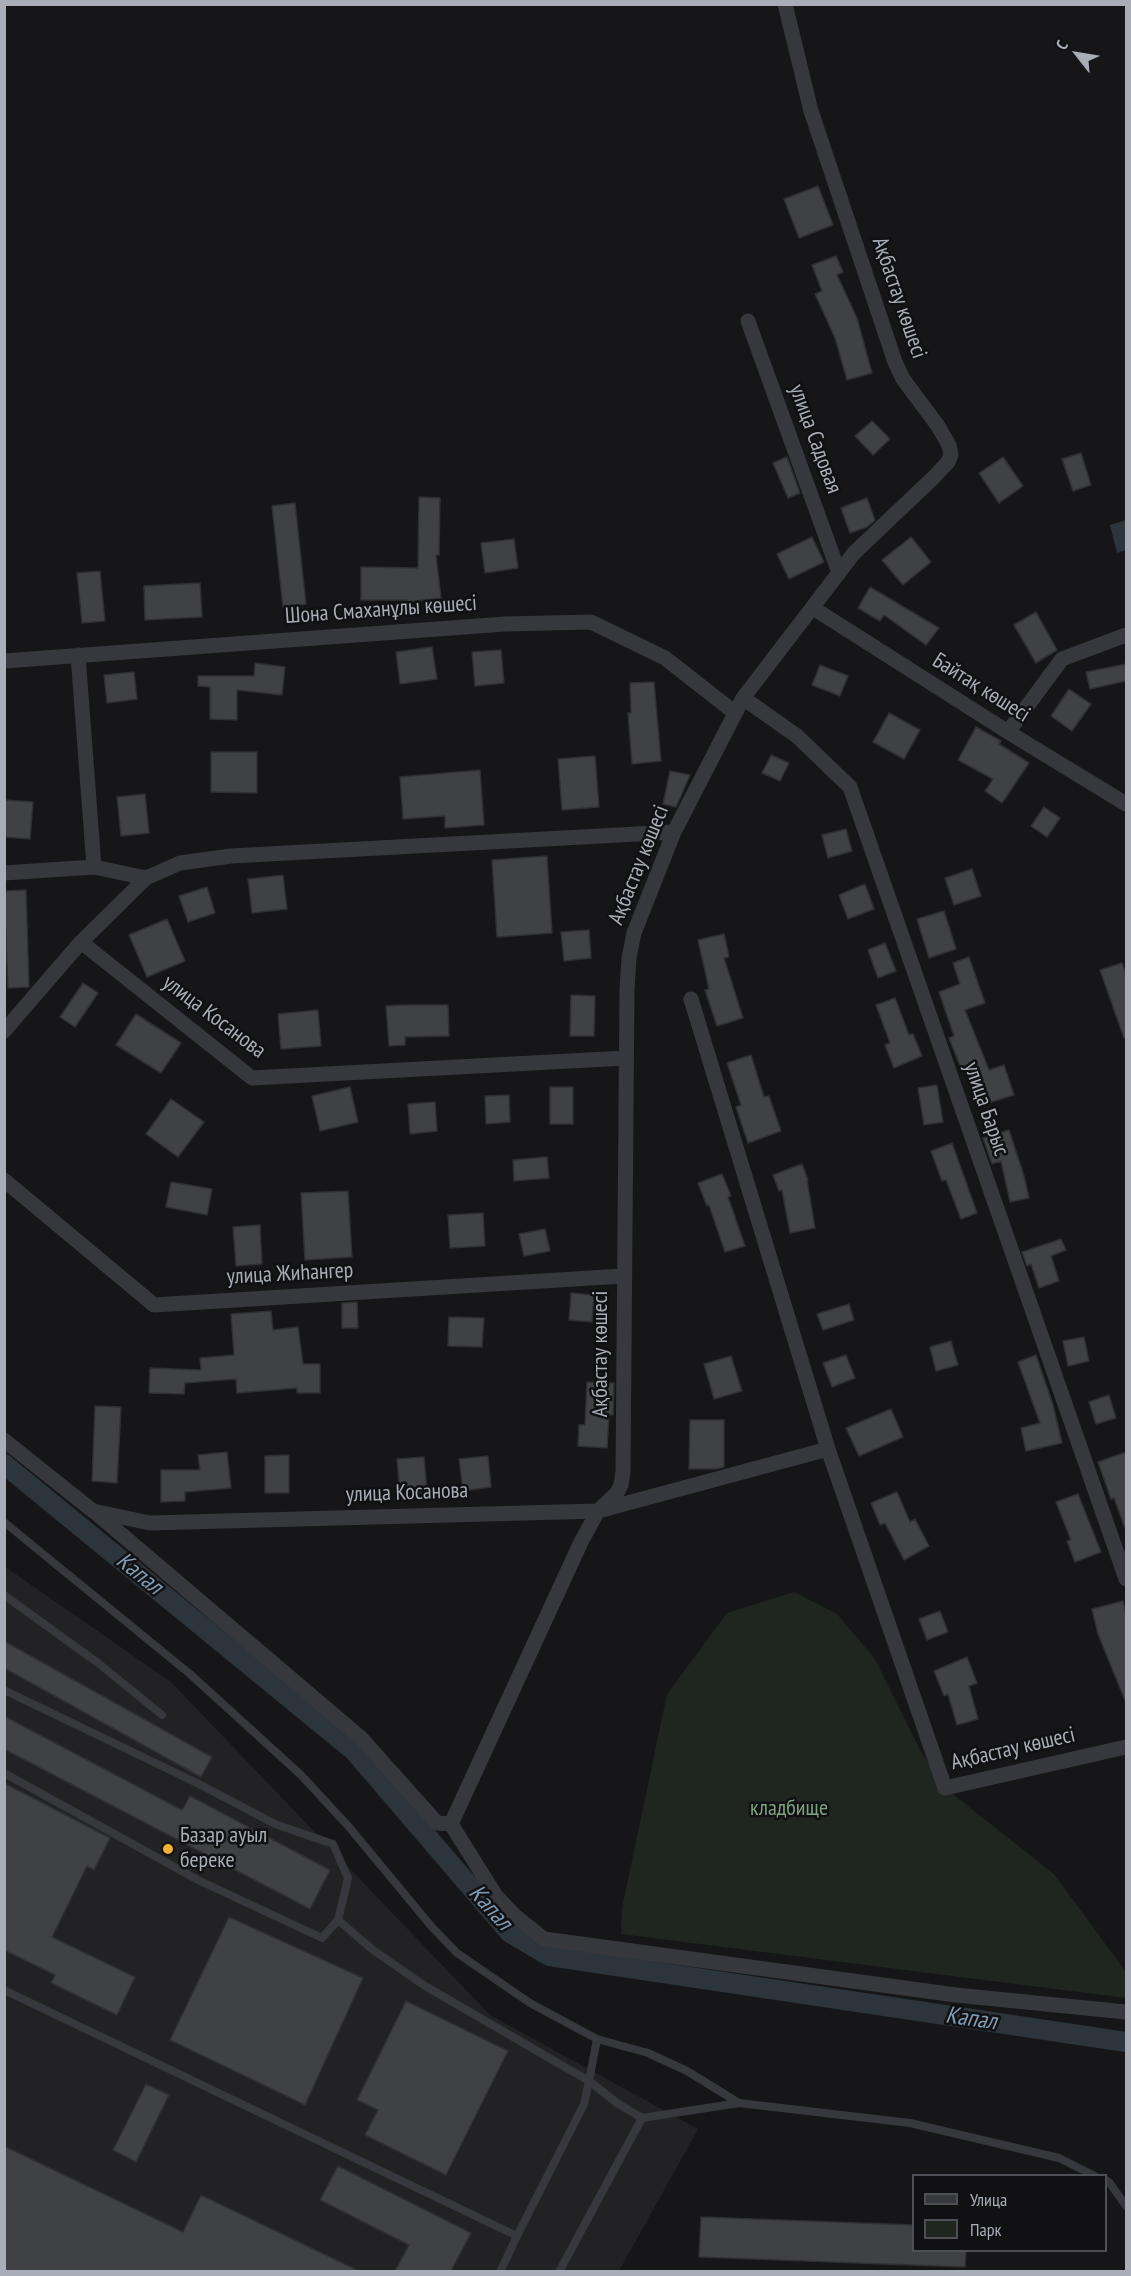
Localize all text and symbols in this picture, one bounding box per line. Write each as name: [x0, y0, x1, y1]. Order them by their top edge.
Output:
north arrow: [1047, 24, 1107, 84]
text: С: [1051, 36, 1072, 53]
street label: Ақбастау көшесі: [866, 234, 932, 362]
street label: улица Садовая: [783, 381, 847, 497]
street label: Шона Смаханұлы көшесі: [284, 590, 478, 630]
street label: Байтақ көшесі: [927, 648, 1035, 728]
street label: Ақбастау көшесі: [603, 801, 675, 929]
street label: улица Косанова: [157, 970, 271, 1064]
street label: улица Барыс: [958, 1059, 1014, 1159]
street label: улица Жиhангер: [226, 1258, 354, 1290]
street label: Ақбастау көшесі: [588, 1291, 614, 1417]
street label: улица Косанова: [345, 1478, 469, 1508]
water label: Капал: [110, 1547, 168, 1601]
street label: Ақбастау көшесі: [948, 1722, 1078, 1776]
park label: кладбище: [750, 1796, 828, 1822]
place label: Базар ауыл береке: [180, 1823, 267, 1874]
marker: Базар ауыл береке: [161, 1842, 175, 1856]
water label: Капал: [462, 1879, 518, 1937]
water label: Капал: [944, 2001, 998, 2037]
legend: [912, 2174, 1107, 2252]
text: Улица: [970, 2188, 1007, 2211]
text: Парк: [970, 2218, 1001, 2241]

